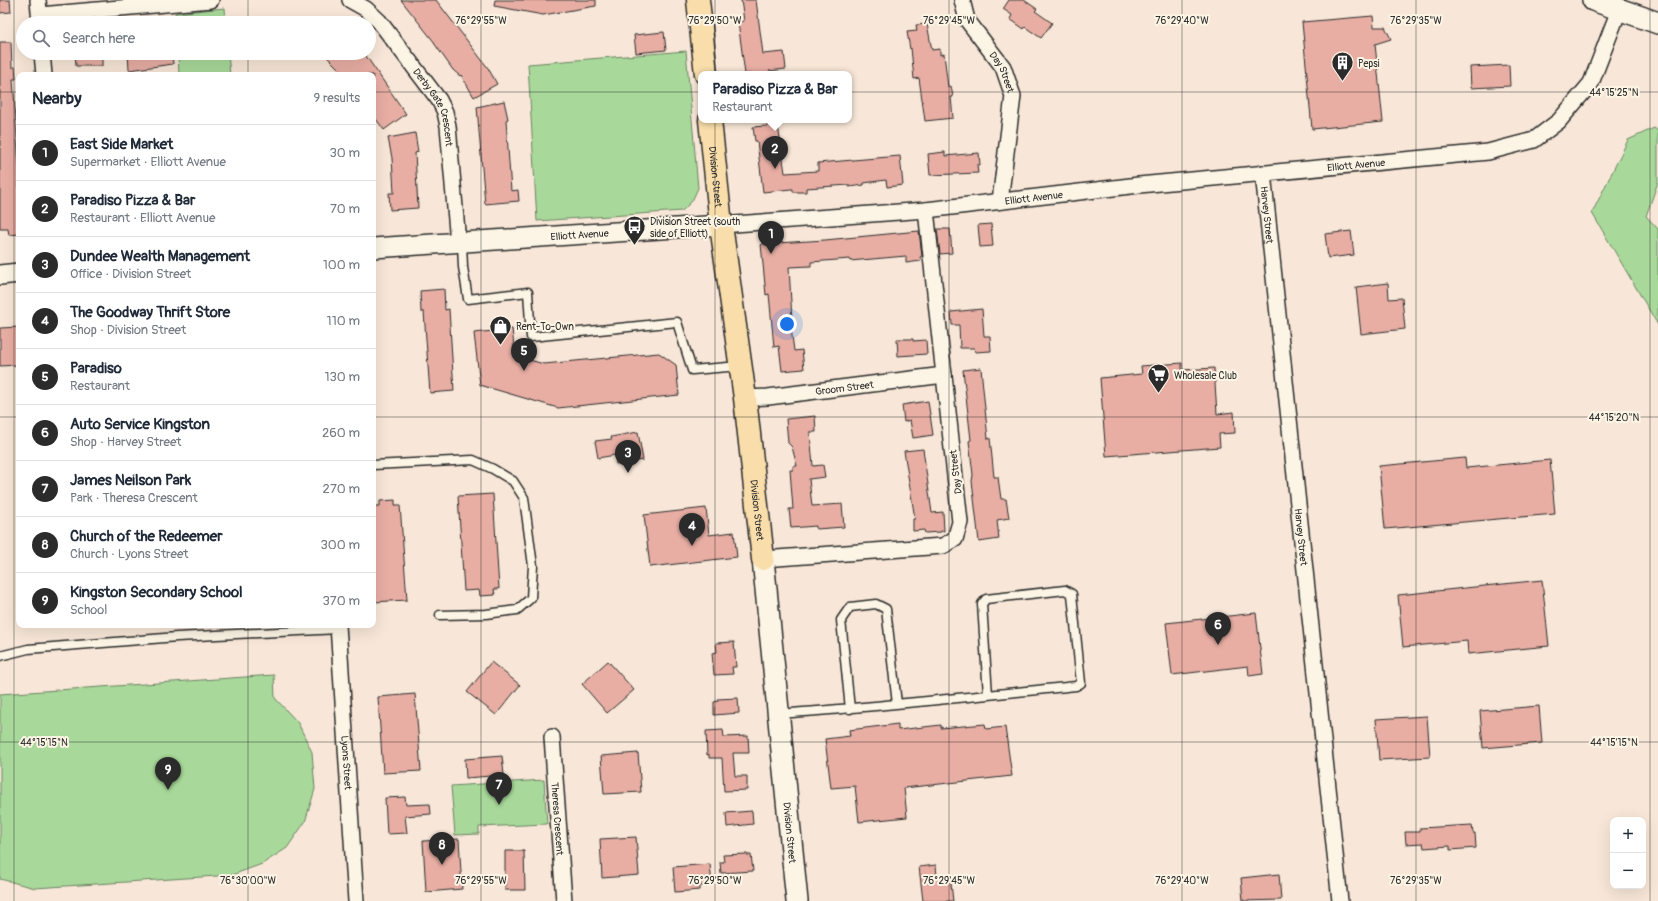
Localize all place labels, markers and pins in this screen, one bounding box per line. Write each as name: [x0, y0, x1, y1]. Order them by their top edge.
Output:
building icon: Pepsi: [1330, 50, 1356, 83]
place label: Pepsi: [1358, 58, 1380, 70]
pin: 2: [762, 136, 788, 169]
bus stop icon: Division Street (south side of Elliott): [622, 214, 648, 247]
place label: Division Street (south side of Elliott): [650, 216, 741, 240]
pin: 1: [758, 221, 784, 254]
shop icon: Rent-To-Own: [488, 313, 514, 346]
place label: Rent-To-Own: [516, 321, 574, 333]
pin: 5: [511, 338, 537, 371]
supermarket icon: Wholesale Club: [1146, 362, 1172, 395]
place label: Wholesale Club: [1174, 370, 1237, 382]
pin: 3: [615, 440, 641, 473]
pin: 4: [679, 513, 705, 546]
pin: 6: [1205, 612, 1231, 645]
pin: 9: [155, 757, 181, 790]
pin: 7: [486, 772, 512, 805]
pin: 8: [429, 832, 455, 865]

